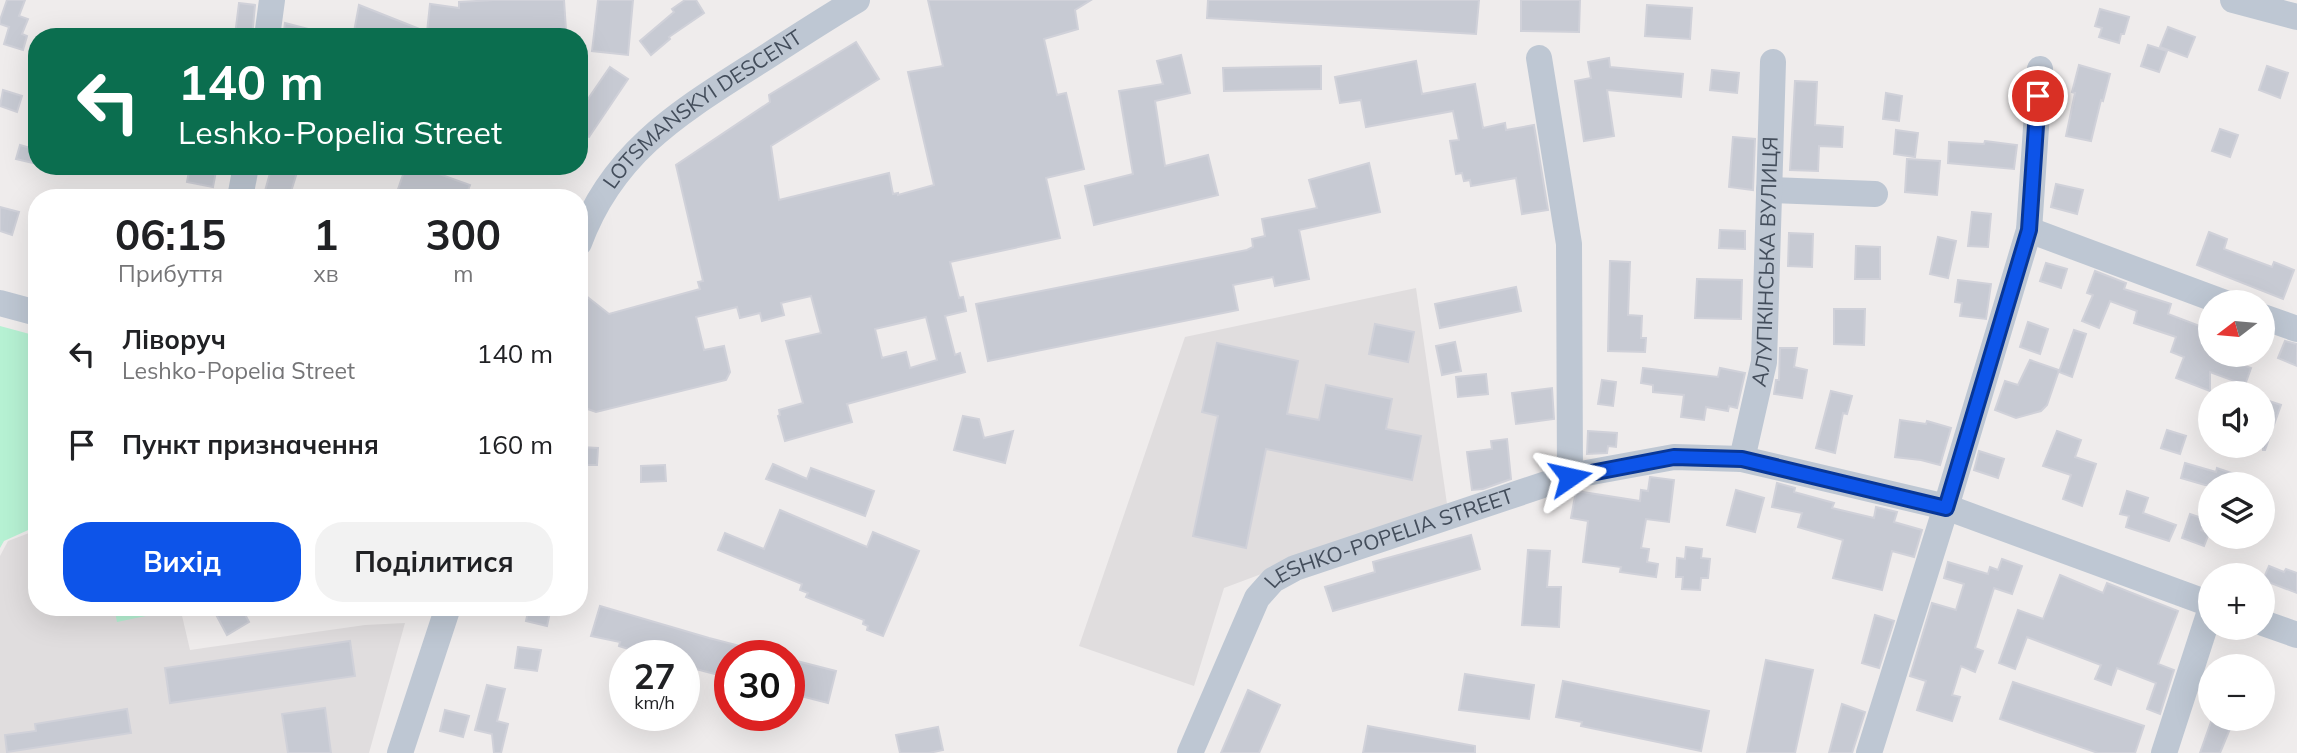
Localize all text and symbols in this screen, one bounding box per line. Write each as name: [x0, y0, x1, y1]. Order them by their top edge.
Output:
street label: LOTSMANSKYI DESCENT: [597, 23, 807, 193]
text: 140 m: [178, 51, 324, 112]
icon: left: [63, 56, 154, 147]
pin: [2008, 66, 2068, 126]
icon: arrive: [2019, 77, 2057, 115]
text: Leshko-Popelia Street: [178, 112, 502, 152]
street label: АЛУПКІНСЬКА ВУЛИЦЯ: [1745, 136, 1783, 389]
text: 06:15: [115, 208, 226, 261]
text: 1: [313, 208, 338, 261]
text: 300: [425, 208, 501, 261]
text: Прибуття: [118, 259, 223, 288]
text: хв: [313, 259, 338, 288]
text: m: [453, 259, 473, 288]
north arrow: [2198, 290, 2275, 368]
map controls: [2198, 290, 2275, 731]
text: Ліворуч: [122, 323, 226, 356]
icon: left: [63, 335, 101, 373]
text: 140 m: [477, 337, 553, 370]
text: Leshko-Popelia Street: [122, 356, 355, 385]
button: sound: [2198, 381, 2275, 458]
icon: arrive: [63, 426, 101, 464]
text: Пункт призначення: [122, 428, 379, 461]
text: 160 m: [477, 428, 553, 461]
position arrow: [1533, 440, 1607, 514]
button: layers: [2198, 472, 2275, 549]
street label: LESHKO-POPELIA STREET: [1258, 482, 1517, 593]
button: Вихід: [63, 522, 301, 602]
button: Поділитися: [315, 522, 553, 602]
button: +: [2198, 563, 2275, 640]
speed limit sign: 30: [714, 640, 805, 731]
text: 27: [633, 654, 676, 698]
button: −: [2198, 654, 2275, 731]
text: km/h: [634, 691, 675, 714]

